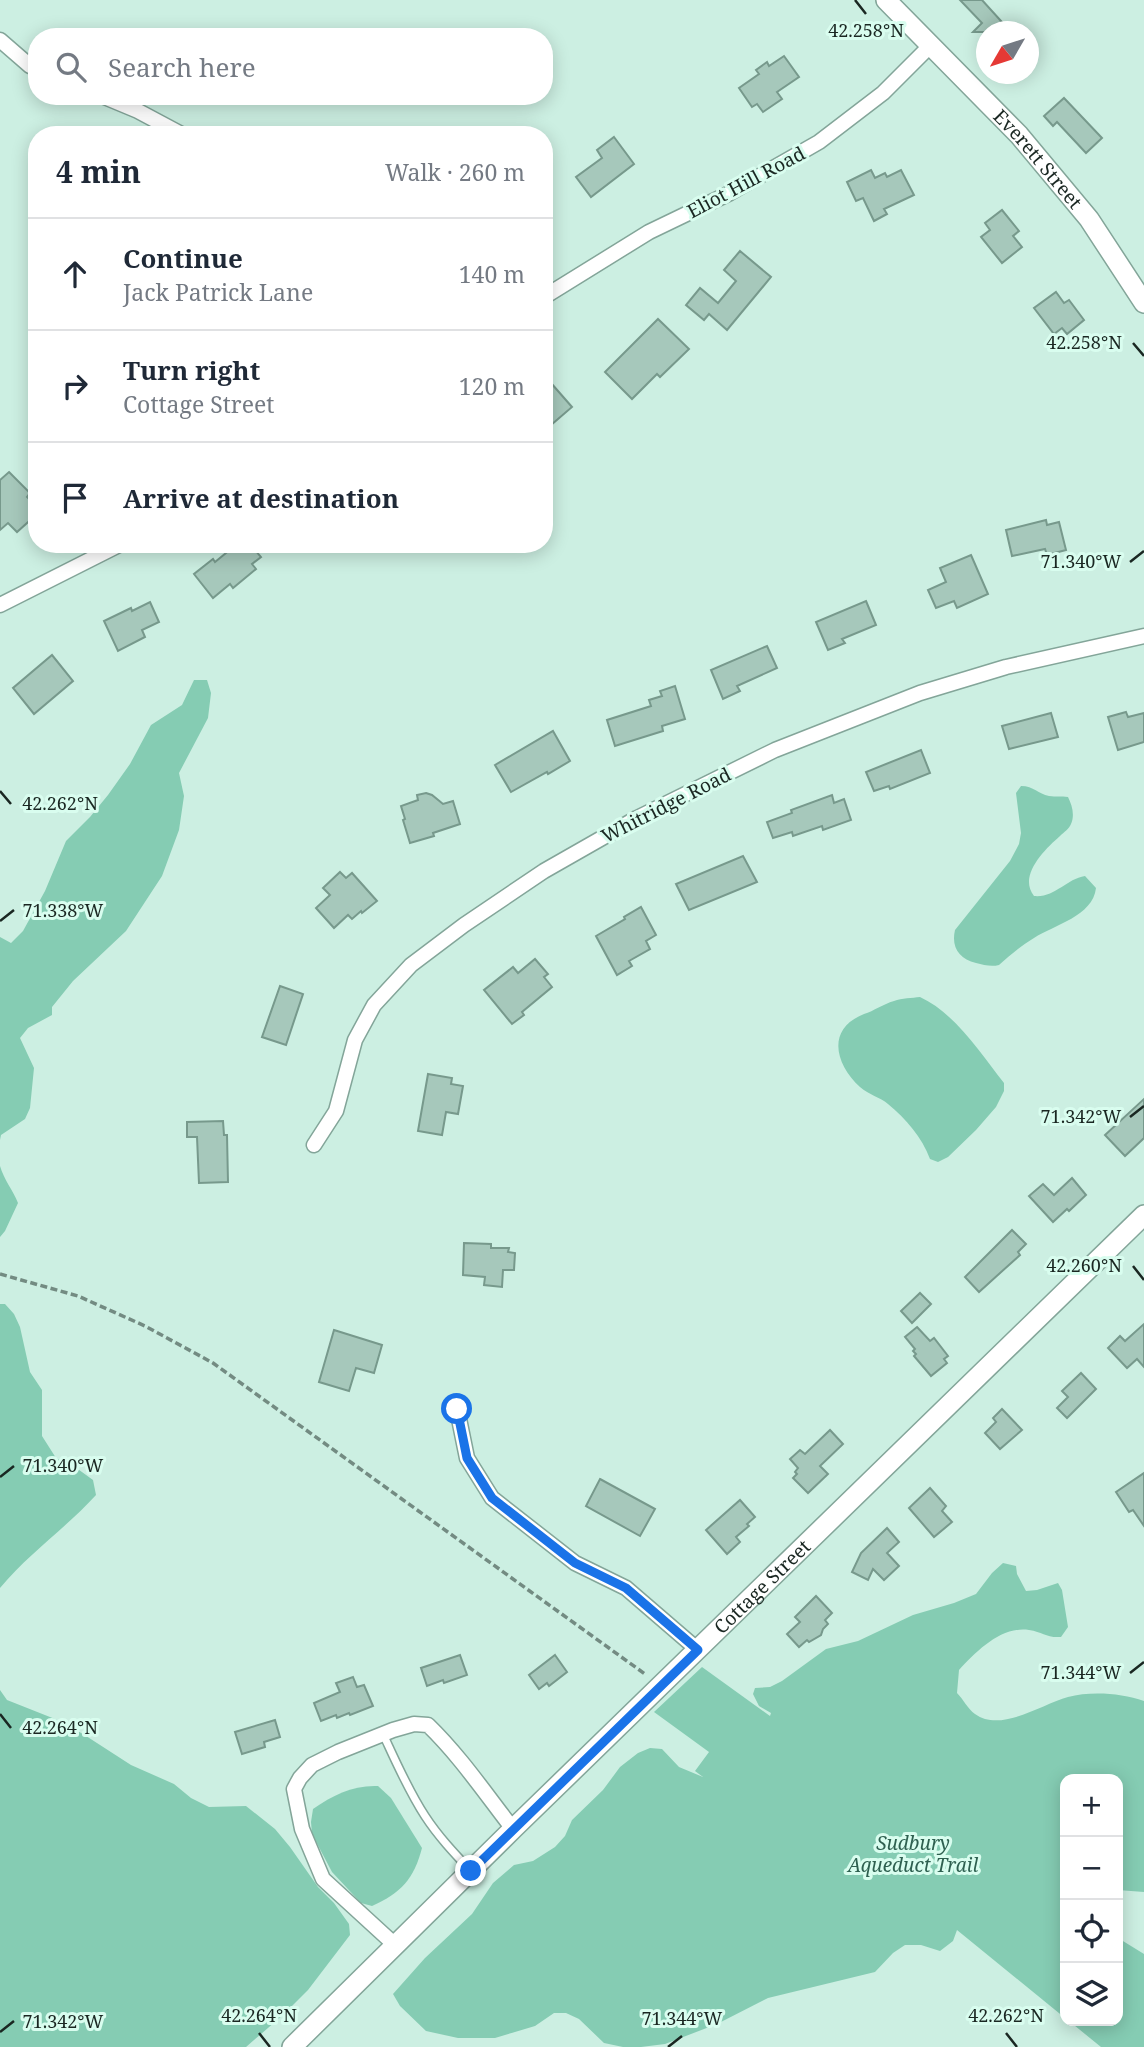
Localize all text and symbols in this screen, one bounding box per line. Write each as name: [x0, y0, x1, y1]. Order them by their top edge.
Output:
text: 42.258°N: [828, 18, 904, 42]
north arrow: [976, 21, 1039, 84]
search box: [28, 28, 553, 105]
icon: search: [52, 48, 90, 86]
text: Search here: [108, 49, 256, 85]
street label: Everett Street: [988, 104, 1088, 214]
street label: Eliot Hill Road: [682, 140, 810, 224]
text: 4 min: [56, 151, 141, 192]
text: Walk · 260 m: [385, 156, 525, 188]
text: Continue: [123, 240, 243, 276]
icon: ahead: [56, 255, 94, 293]
text: 140 m: [459, 258, 525, 290]
text: Jack Patrick Lane: [123, 276, 313, 308]
text: 42.258°N: [1046, 330, 1122, 354]
text: Turn right: [123, 352, 260, 388]
icon: right: [56, 367, 94, 405]
text: 120 m: [459, 370, 525, 402]
text: Cottage Street: [123, 388, 274, 420]
icon: arrive: [56, 479, 94, 517]
text: Arrive at destination: [123, 480, 399, 516]
text: 71.340°W: [1041, 549, 1122, 573]
street label: Whitridge Road: [597, 761, 736, 849]
text: 42.262°N: [22, 791, 98, 815]
text: 71.338°W: [23, 898, 104, 922]
text: 71.342°W: [1041, 1104, 1122, 1128]
text: 42.260°N: [1046, 1253, 1122, 1277]
route start: [441, 1393, 472, 1424]
text: 71.340°W: [23, 1453, 104, 1477]
street label: Cottage Street: [708, 1533, 816, 1640]
text: 71.344°W: [1041, 1660, 1122, 1684]
text: 42.264°N: [22, 1715, 98, 1739]
map controls: [1060, 1774, 1123, 2026]
button: +: [1060, 1774, 1123, 1837]
park label: Sudbury Aqueduct Trail: [846, 1830, 979, 1878]
button: −: [1060, 1837, 1123, 1900]
route end: [455, 1855, 486, 1886]
button: locate: [1060, 1900, 1123, 1963]
button: layers: [1060, 1963, 1123, 2026]
text: 42.264°N: [221, 2003, 297, 2027]
text: 42.262°N: [968, 2003, 1044, 2027]
text: 71.344°W: [642, 2006, 723, 2030]
text: 71.342°W: [23, 2009, 104, 2033]

